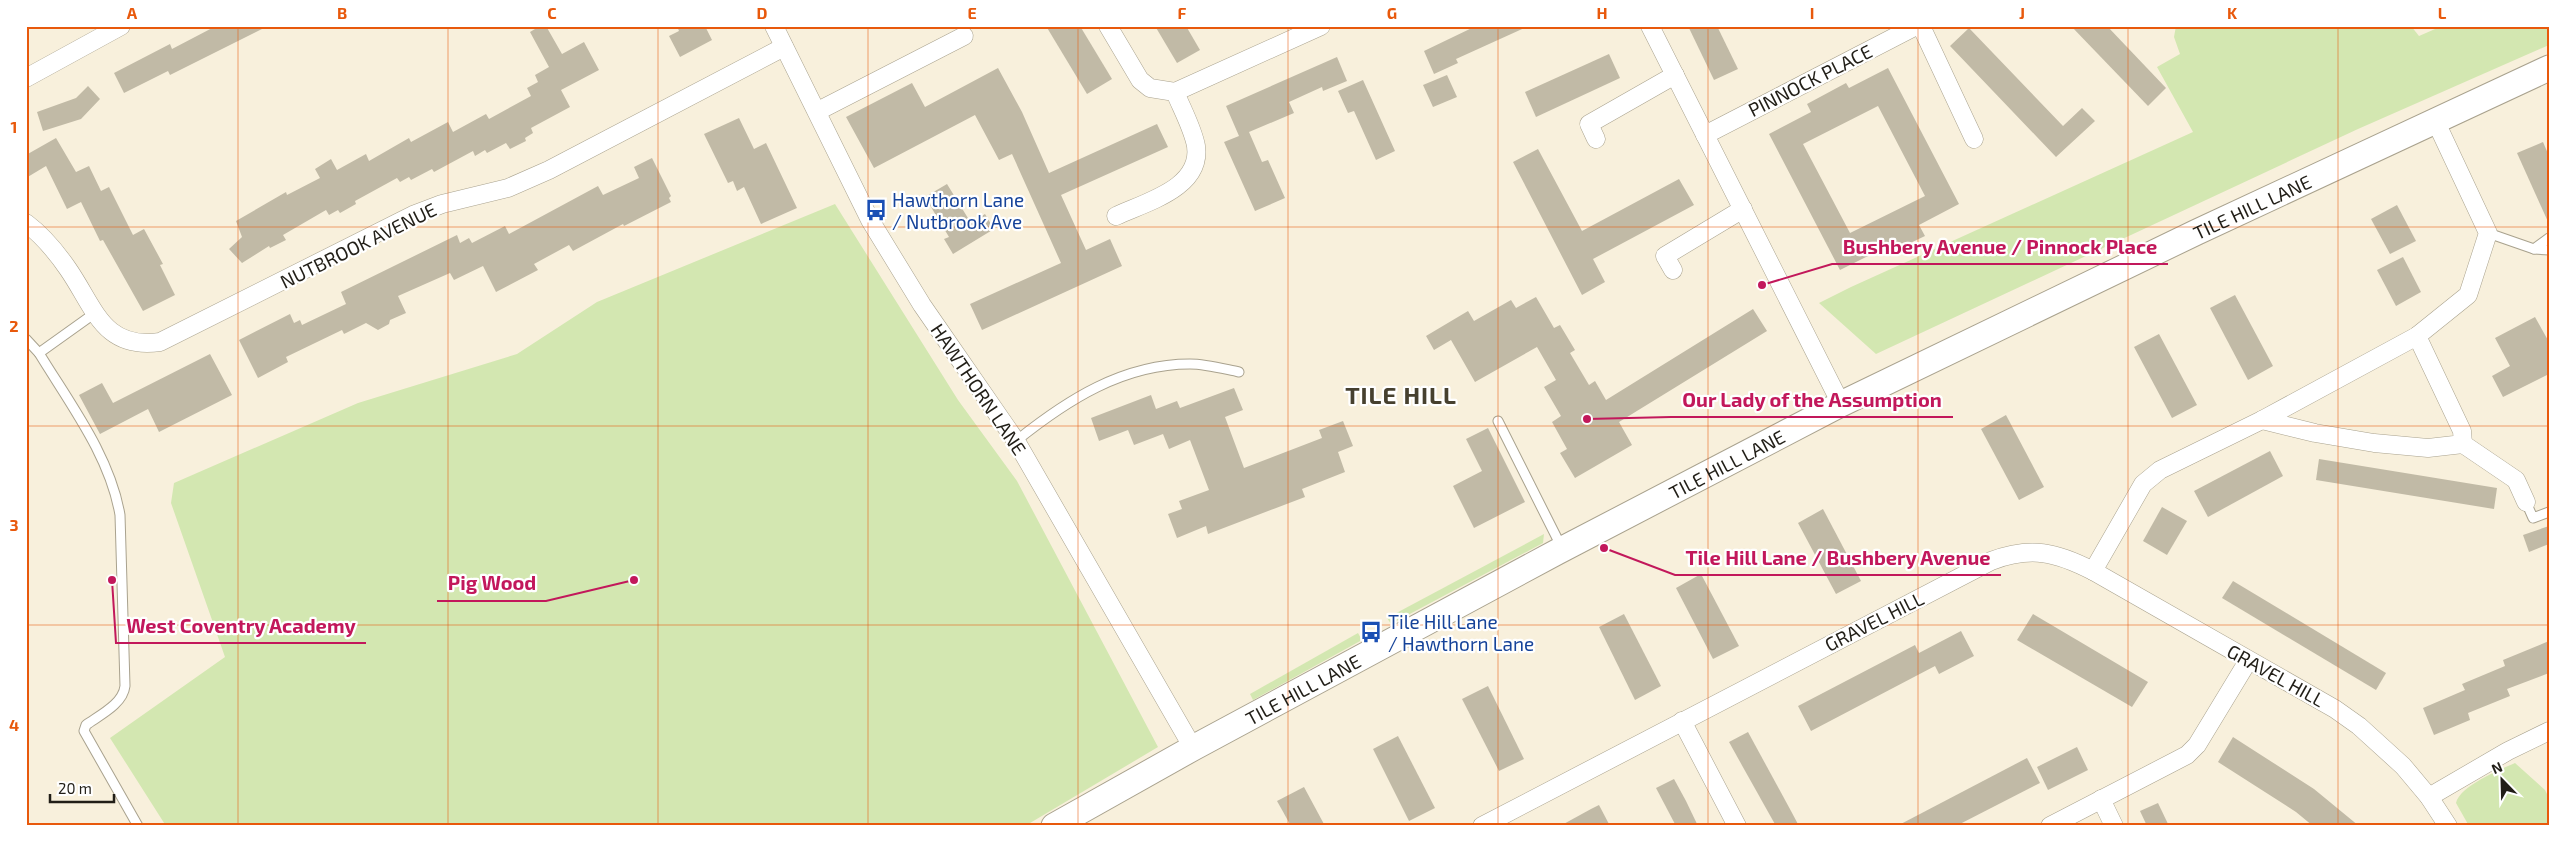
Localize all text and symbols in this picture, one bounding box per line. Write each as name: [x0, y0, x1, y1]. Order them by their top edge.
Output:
text: A: [127, 3, 138, 22]
text: B: [337, 3, 347, 22]
text: C: [547, 3, 557, 22]
text: D: [757, 3, 768, 22]
text: E: [967, 3, 977, 22]
text: F: [1178, 3, 1187, 22]
text: G: [1387, 3, 1397, 22]
text: H: [1596, 3, 1608, 22]
text: I: [1810, 3, 1814, 22]
text: J: [2019, 3, 2025, 22]
text: K: [2227, 3, 2238, 22]
text: L: [2438, 3, 2447, 22]
street label: PINNOCK PLACE: [1744, 39, 1876, 121]
text: 1: [11, 117, 17, 136]
street label: TILE HILL LANE: [2189, 169, 2315, 244]
place label: Hawthorn Lane / Nutbrook Ave: [892, 188, 1024, 233]
street label: NUTBROOK AVENUE: [276, 197, 440, 293]
bus stop icon: Hawthorn Lane / Nutbrook Ave: [863, 197, 889, 223]
callout: Bushbery Avenue / Pinnock Place: [1832, 229, 2168, 264]
text: Bushbery Avenue / Pinnock Place: [1843, 234, 2157, 259]
text: 2: [9, 316, 19, 335]
street label: HAWTHORN LANE: [927, 319, 1031, 459]
district label: TILE HILL: [1345, 380, 1457, 409]
callout: Our Lady of the Assumption: [1671, 382, 1953, 417]
text: Our Lady of the Assumption: [1682, 387, 1942, 412]
street label: TILE HILL LANE: [1665, 424, 1788, 503]
text: 3: [9, 515, 19, 534]
callout: Tile Hill Lane / Bushbery Avenue: [1675, 540, 2001, 575]
text: Tile Hill Lane / Bushbery Avenue: [1685, 545, 1991, 570]
callout: Pig Wood: [437, 566, 546, 601]
text: Pig Wood: [448, 570, 536, 594]
street label: GRAVEL HILL: [1821, 586, 1927, 656]
callout: West Coventry Academy: [116, 608, 366, 643]
place label: Tile Hill Lane / Hawthorn Lane: [1388, 610, 1534, 655]
text: West Coventry Academy: [126, 613, 357, 638]
bus stop icon: Tile Hill Lane / Hawthorn Lane: [1358, 619, 1384, 645]
street label: GRAVEL HILL: [2223, 639, 2329, 711]
street label: TILE HILL LANE: [1241, 649, 1364, 729]
text: 4: [9, 715, 19, 734]
north arrow: [2478, 754, 2528, 804]
text: N: [2489, 758, 2505, 777]
scale bar: [50, 772, 114, 804]
text: 20 m: [58, 779, 92, 797]

